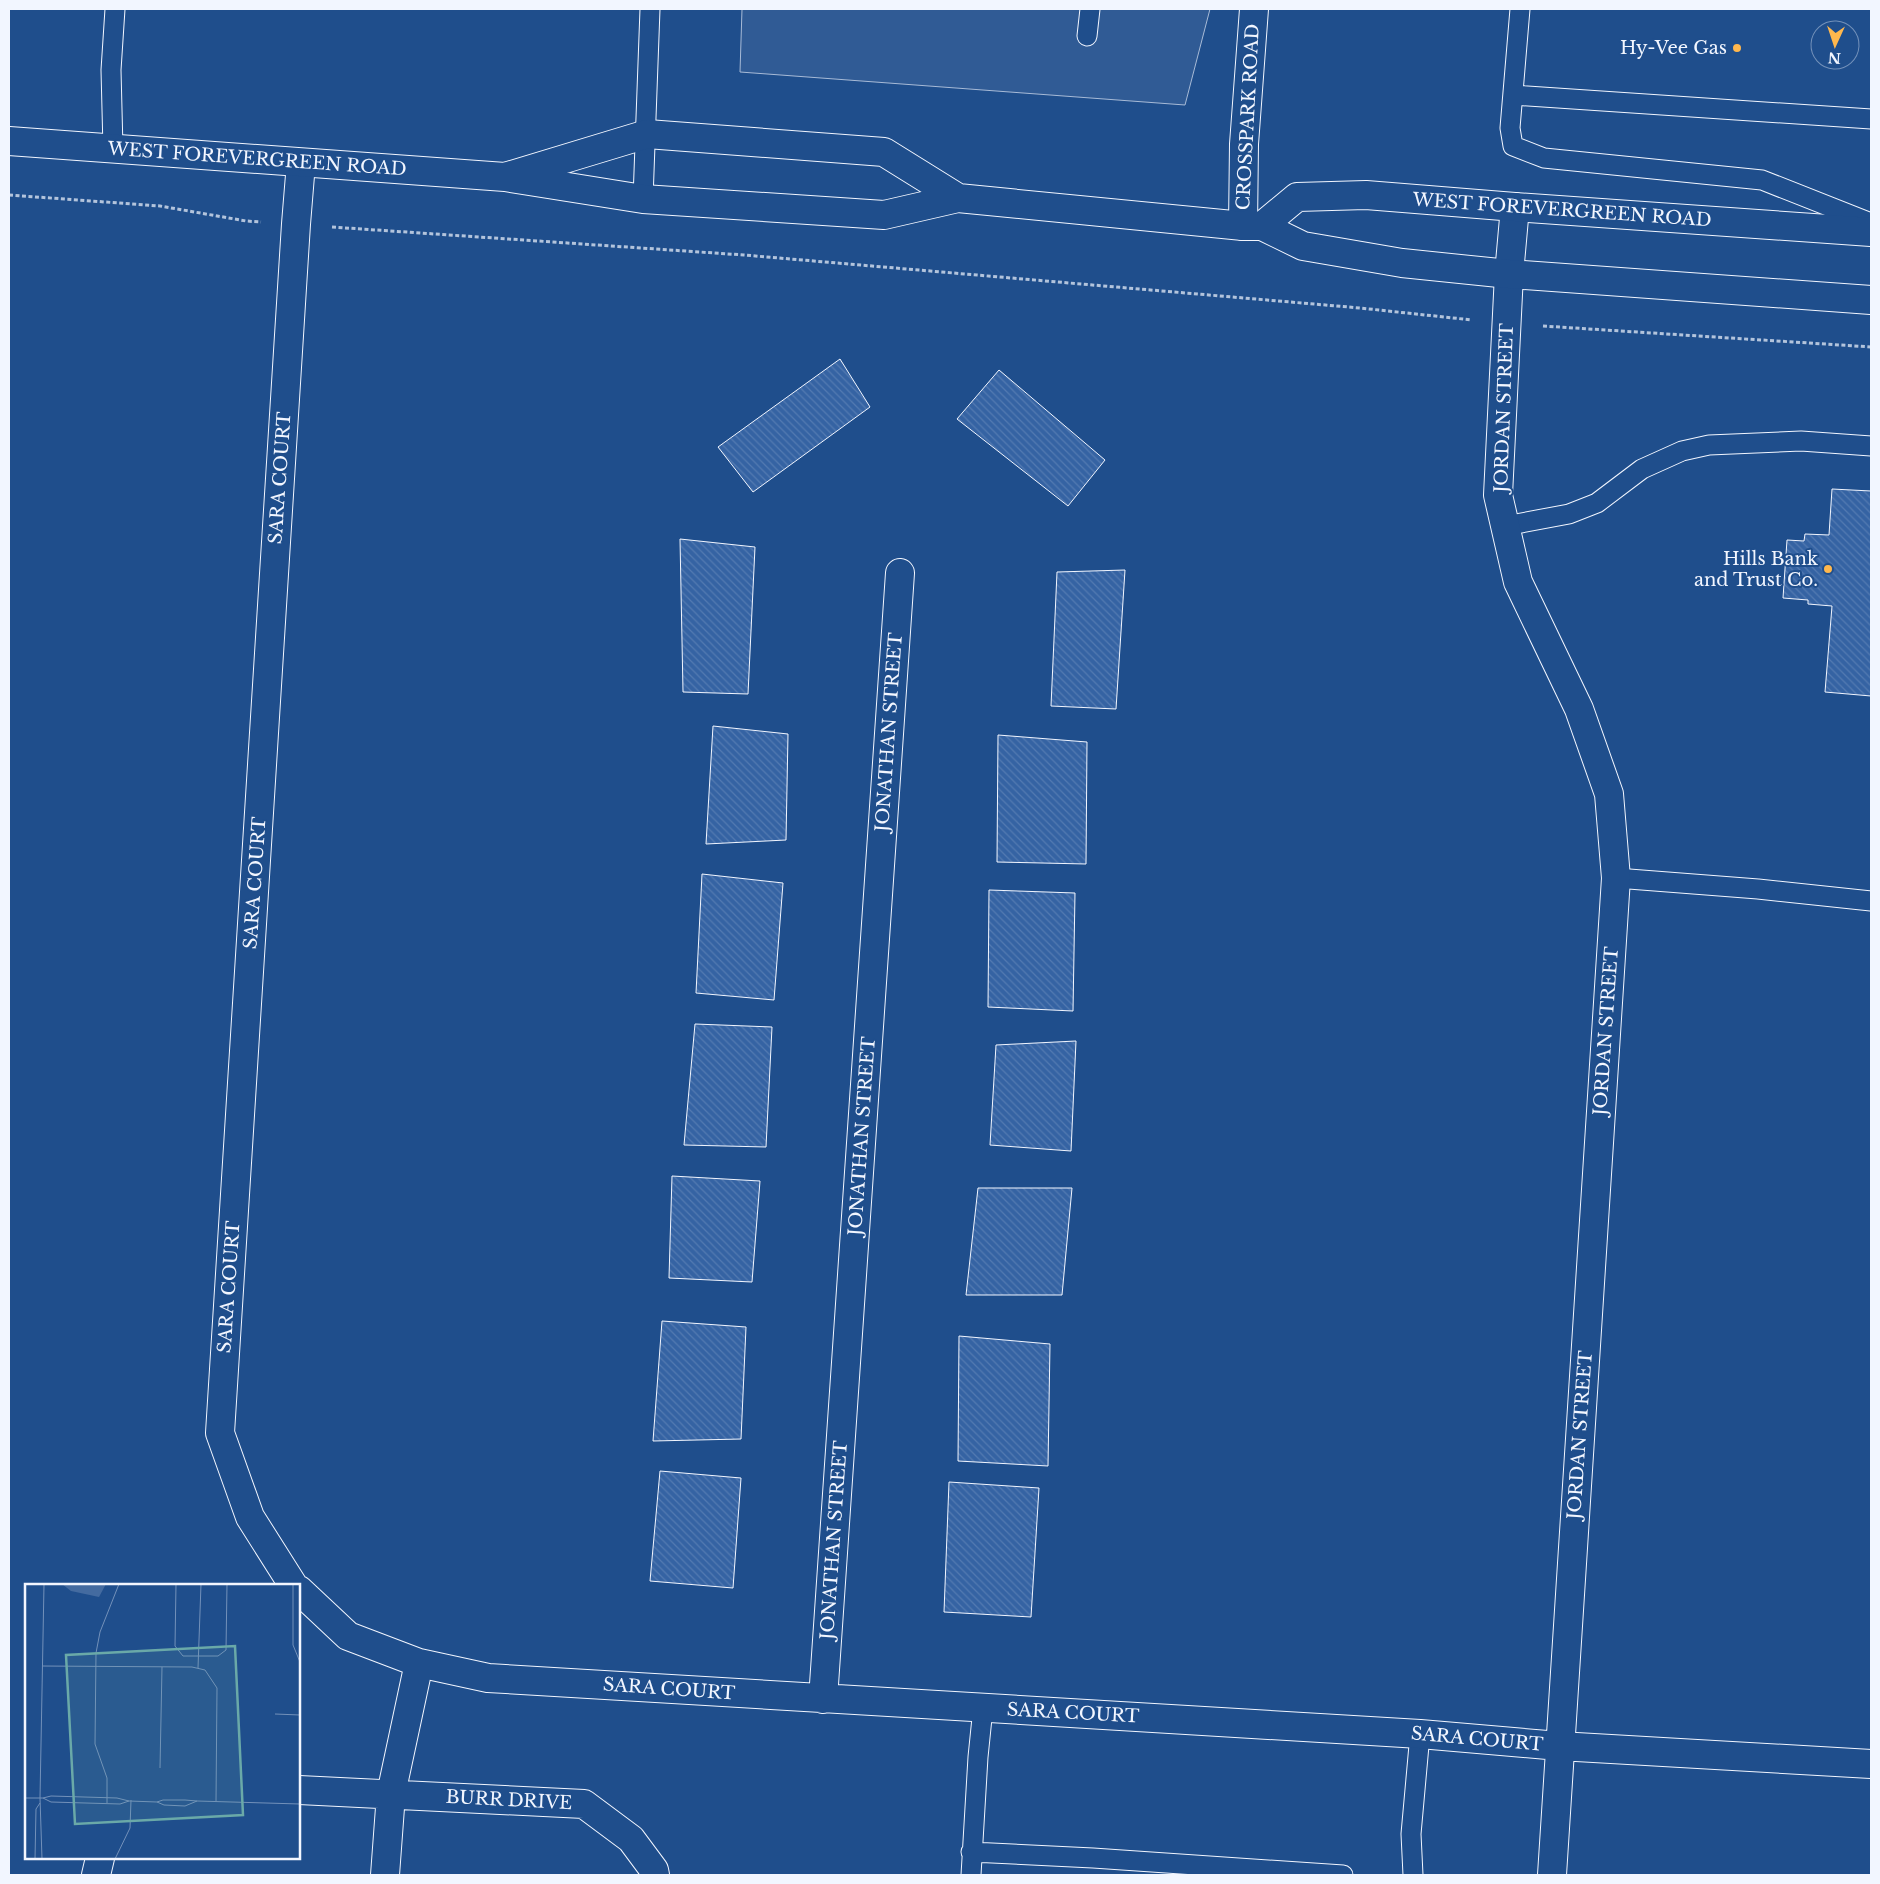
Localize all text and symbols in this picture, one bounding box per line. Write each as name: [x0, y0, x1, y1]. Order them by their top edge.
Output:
north arrow: [1810, 20, 1860, 70]
street label: CROSSPARK ROAD: [1232, 23, 1264, 211]
place label: Hy-Vee Gas: [1620, 37, 1727, 59]
marker: Hy-Vee Gas: [1731, 42, 1743, 54]
text: N: [1827, 49, 1841, 67]
street label: WEST FOREVERGREEN ROAD: [106, 138, 407, 180]
street label: WEST FOREVERGREEN ROAD: [1411, 189, 1712, 231]
street label: JORDAN STREET: [1490, 322, 1518, 495]
street label: SARA COURT: [264, 411, 296, 545]
place label: Hills Bank and Trust Co.: [1694, 548, 1818, 591]
marker: Hills Bank and Trust Co.: [1822, 563, 1834, 575]
street label: JONATHAN STREET: [871, 631, 907, 834]
street label: SARA COURT: [239, 816, 271, 950]
street label: JORDAN STREET: [1589, 945, 1623, 1118]
street label: JONATHAN STREET: [844, 1035, 880, 1238]
street label: SARA COURT: [213, 1220, 245, 1354]
street label: JORDAN STREET: [1563, 1349, 1597, 1522]
street label: JONATHAN STREET: [816, 1439, 852, 1642]
inset map: [25, 1584, 300, 1859]
street label: SARA COURT: [602, 1673, 736, 1705]
street label: SARA COURT: [1006, 1699, 1140, 1727]
street label: SARA COURT: [1410, 1722, 1545, 1756]
street label: BURR DRIVE: [445, 1786, 573, 1814]

